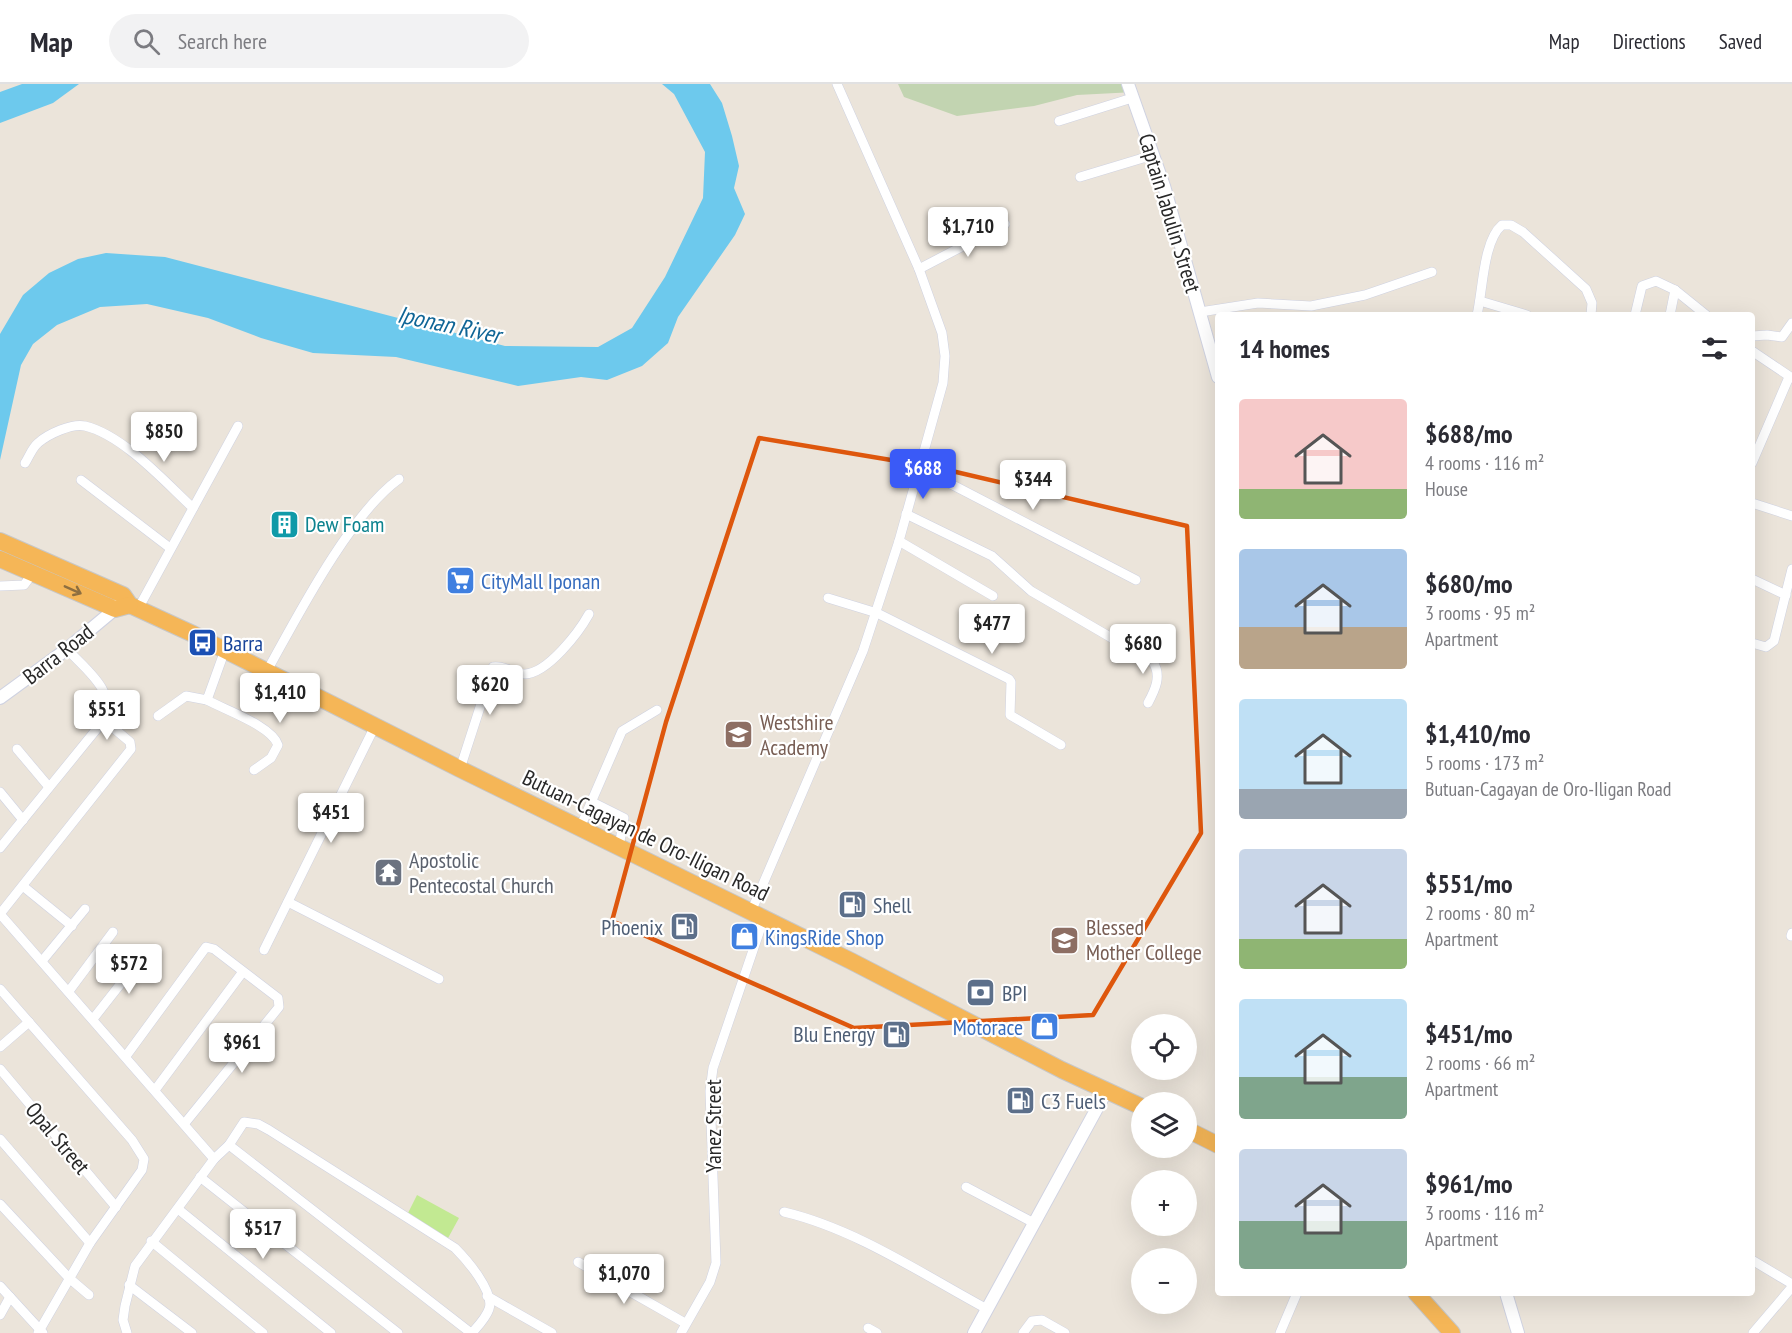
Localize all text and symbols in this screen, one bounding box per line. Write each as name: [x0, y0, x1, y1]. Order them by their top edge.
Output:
search box: [109, 14, 529, 68]
text: Map: [30, 23, 73, 60]
icon: search: [130, 25, 163, 58]
text: Search here: [178, 27, 267, 55]
text: Map: [1549, 28, 1580, 55]
text: Directions: [1613, 28, 1686, 55]
text: Saved: [1719, 28, 1762, 55]
street label: Captain Jabulin Street: [1132, 130, 1208, 296]
pin: $1,710: [919, 207, 1017, 258]
text: $1,710: [942, 213, 994, 239]
water label: Iponan River: [395, 298, 507, 351]
text: 14 homes: [1239, 332, 1330, 365]
icon: filters: [1698, 332, 1731, 365]
pin: $850: [128, 412, 200, 463]
text: $688/mo: [1425, 417, 1513, 450]
text: $850: [145, 418, 183, 444]
icon: home: [1287, 423, 1359, 495]
pin: $688: [887, 449, 959, 500]
text: 4 rooms · 116 m²: [1425, 450, 1544, 476]
text: $688: [904, 455, 942, 481]
pin: $344: [997, 460, 1069, 511]
text: $344: [1014, 466, 1052, 492]
text: House: [1425, 476, 1468, 502]
building icon: Dew Foam: [268, 508, 300, 540]
place label: Dew Foam: [305, 510, 384, 538]
supermarket icon: CityMall Iponan: [444, 565, 476, 597]
place label: CityMall Iponan: [481, 567, 600, 595]
text: $680/mo: [1425, 567, 1513, 600]
icon: home: [1287, 573, 1359, 645]
one-way arrow: [63, 585, 81, 597]
text: 3 rooms · 95 m²: [1425, 600, 1535, 626]
pin: $477: [956, 604, 1028, 655]
text: $477: [973, 610, 1011, 636]
street label: Barra Road: [17, 618, 99, 690]
pin: $680: [1107, 624, 1179, 675]
text: Apartment: [1425, 626, 1498, 652]
bus stop icon: Barra: [186, 627, 218, 659]
place label: Barra: [223, 629, 263, 657]
text: $680: [1124, 630, 1162, 656]
pin: $620: [454, 665, 526, 716]
text: $620: [471, 671, 509, 697]
pin: $1,410: [231, 673, 329, 724]
text: $1,410: [254, 679, 306, 705]
pin: $551: [71, 690, 143, 741]
text: $551: [88, 696, 126, 722]
place label: Westshire Academy: [760, 708, 834, 761]
text: $1,410/mo: [1425, 717, 1531, 750]
school or university icon: Westshire Academy: [723, 719, 755, 751]
icon: home: [1287, 723, 1359, 795]
text: 5 rooms · 173 m²: [1425, 750, 1544, 776]
street label: Butuan-Cagayan de Oro-Iligan Road: [518, 763, 774, 907]
text: Butuan-Cagayan de Oro-Iligan Road: [1425, 776, 1671, 802]
pin: $451: [295, 793, 367, 844]
text: $451: [312, 799, 350, 825]
place label: Apostolic Pentecostal Church: [409, 846, 554, 899]
temple icon: Apostolic Pentecostal Church: [372, 857, 404, 889]
text: $551/mo: [1425, 867, 1513, 900]
icon: home: [1287, 873, 1359, 945]
fuel station icon: Shell: [836, 889, 868, 921]
place label: Shell: [873, 891, 912, 919]
text: 2 rooms · 80 m²: [1425, 900, 1535, 926]
fuel station icon: Phoenix: [668, 911, 700, 943]
place label: Phoenix: [601, 913, 663, 941]
place label: Blessed Mother College: [1086, 913, 1202, 966]
shop icon: KingsRide Shop: [728, 921, 760, 953]
place label: KingsRide Shop: [765, 923, 884, 951]
school or university icon: Blessed Mother College: [1049, 924, 1081, 956]
text: Apartment: [1425, 926, 1498, 952]
pin: $572: [93, 944, 165, 995]
text: $572: [110, 950, 148, 976]
bank icon: BPI: [965, 977, 997, 1009]
place label: BPI: [1002, 979, 1027, 1007]
shop icon: Motorace: [1028, 1011, 1060, 1043]
place label: Motorace: [953, 1013, 1023, 1041]
map controls: [1131, 1014, 1197, 1314]
button: locate: [1131, 1014, 1197, 1080]
text: $451/mo: [1425, 1017, 1513, 1050]
fuel station icon: Blu Energy: [880, 1018, 912, 1050]
place label: Blu Energy: [793, 1020, 876, 1048]
pin: $961: [206, 1023, 278, 1074]
icon: home: [1287, 1023, 1359, 1095]
text: $961: [223, 1029, 261, 1055]
text: 2 rooms · 66 m²: [1425, 1050, 1535, 1076]
text: Apartment: [1425, 1076, 1498, 1102]
street label: Yanez Street: [699, 1079, 727, 1173]
fuel station icon: C3 Fuels: [1004, 1085, 1036, 1117]
place label: C3 Fuels: [1041, 1087, 1106, 1115]
button: layers: [1131, 1092, 1197, 1158]
street label: Opal Street: [20, 1096, 96, 1180]
text: $961/mo: [1425, 1167, 1513, 1200]
button: +: [1131, 1170, 1197, 1236]
icon: home: [1287, 1173, 1359, 1245]
text: 3 rooms · 116 m²: [1425, 1200, 1544, 1226]
pin: $517: [227, 1209, 299, 1260]
text: $517: [244, 1215, 282, 1241]
text: Apartment: [1425, 1226, 1498, 1252]
button: −: [1131, 1248, 1197, 1314]
pin: $1,070: [575, 1254, 673, 1305]
text: $1,070: [598, 1260, 650, 1286]

